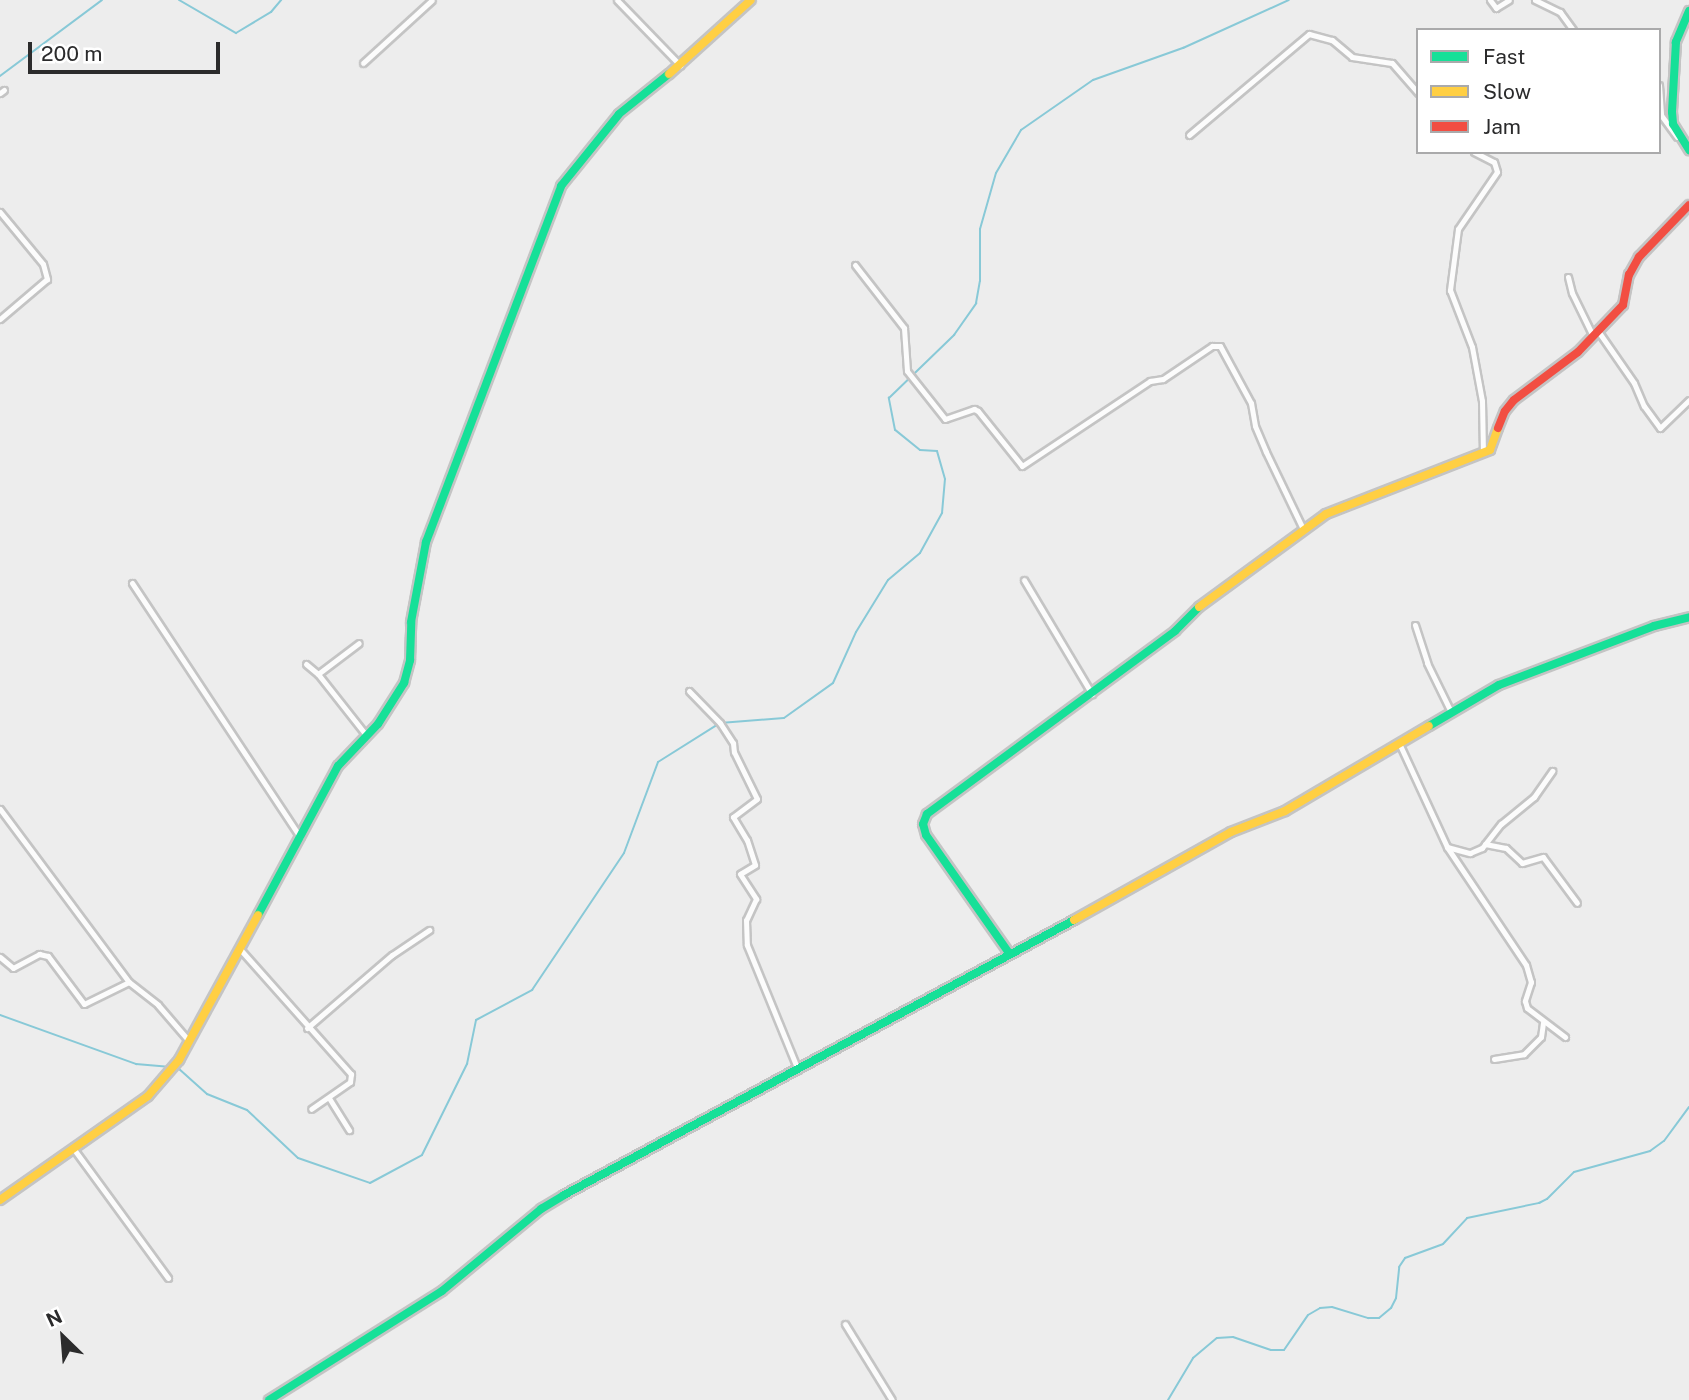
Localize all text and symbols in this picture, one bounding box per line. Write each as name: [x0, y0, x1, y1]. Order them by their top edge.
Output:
scale bar: [32, 28, 224, 72]
legend: [1416, 28, 1661, 154]
text: 200 m: [41, 41, 102, 66]
text: Fast: [1483, 44, 1525, 69]
text: Slow: [1483, 79, 1531, 104]
text: Jam: [1483, 114, 1521, 139]
north arrow: [28, 1302, 98, 1372]
text: N: [43, 1305, 66, 1331]

